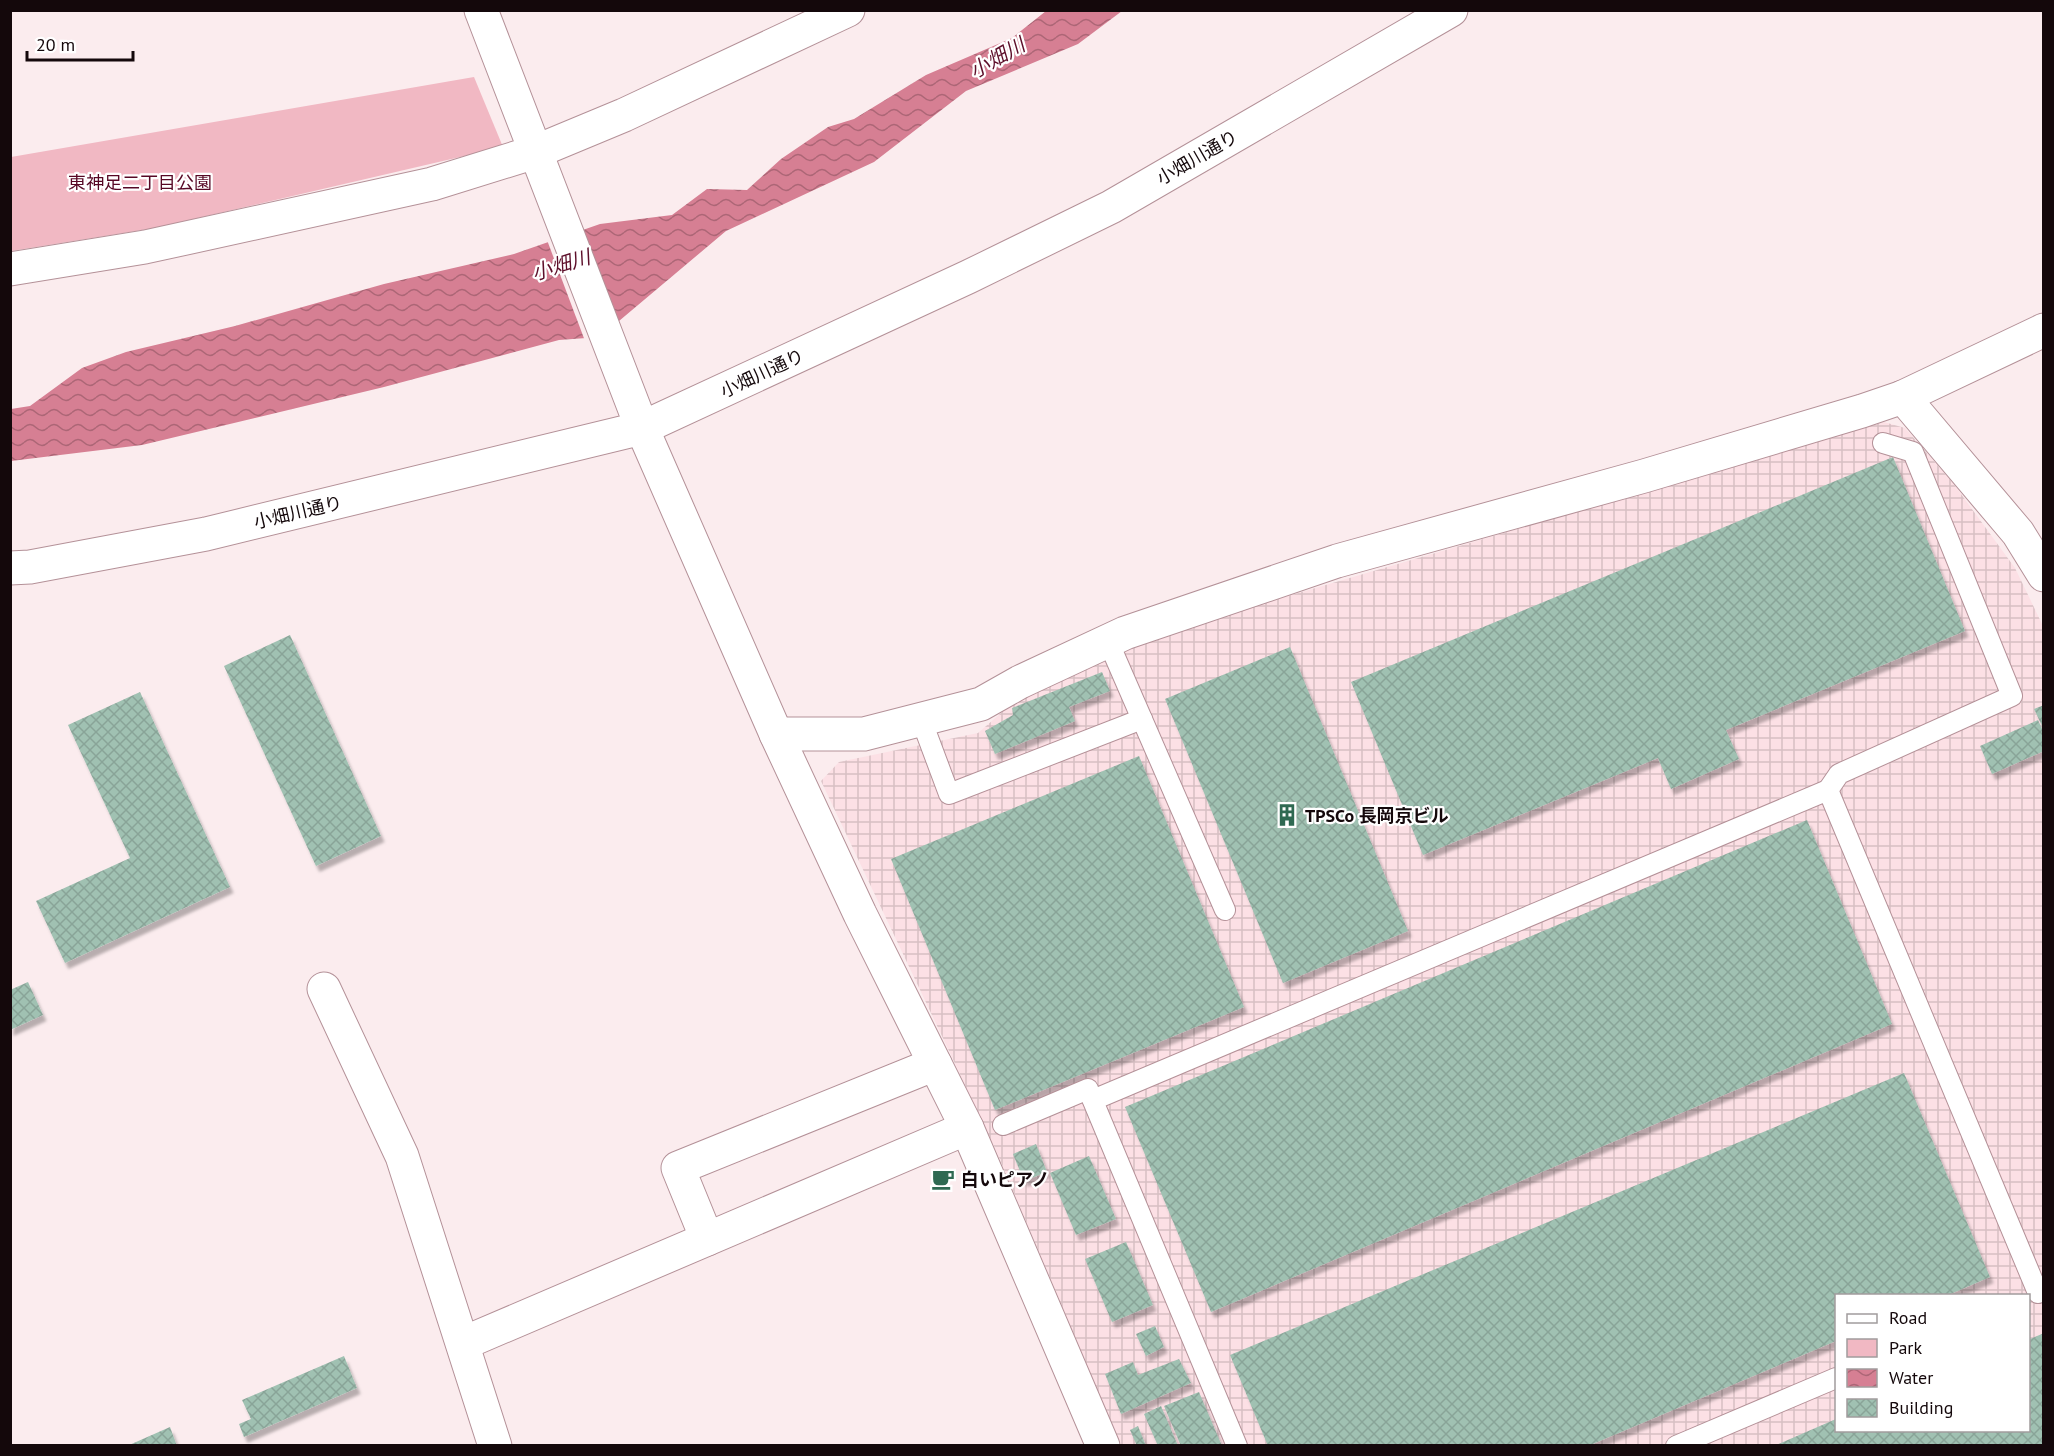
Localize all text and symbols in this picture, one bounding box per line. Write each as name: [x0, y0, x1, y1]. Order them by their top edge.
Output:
scale bar: [27, 24, 134, 62]
water label: 小畑川: [965, 31, 1031, 84]
text: 20 m: [36, 33, 75, 56]
street label: 小畑川通り: [1152, 125, 1242, 189]
park label: 東神足二丁目公園: [68, 171, 212, 194]
water label: 小畑川: [529, 243, 595, 286]
street label: 小畑川通り: [716, 344, 808, 402]
street label: 小畑川通り: [252, 491, 344, 533]
building icon: TPSCo 長岡京ビル: [1274, 802, 1300, 828]
place label: TPSCo 長岡京ビル: [1305, 804, 1449, 827]
cafe icon: 白いピアノ: [930, 1166, 956, 1192]
place label: 白いピアノ: [961, 1168, 1049, 1191]
legend: [1835, 1294, 2030, 1432]
text: Road: [1889, 1306, 1927, 1329]
text: Park: [1889, 1336, 1922, 1359]
text: Water: [1889, 1366, 1933, 1389]
text: Building: [1889, 1396, 1953, 1419]

